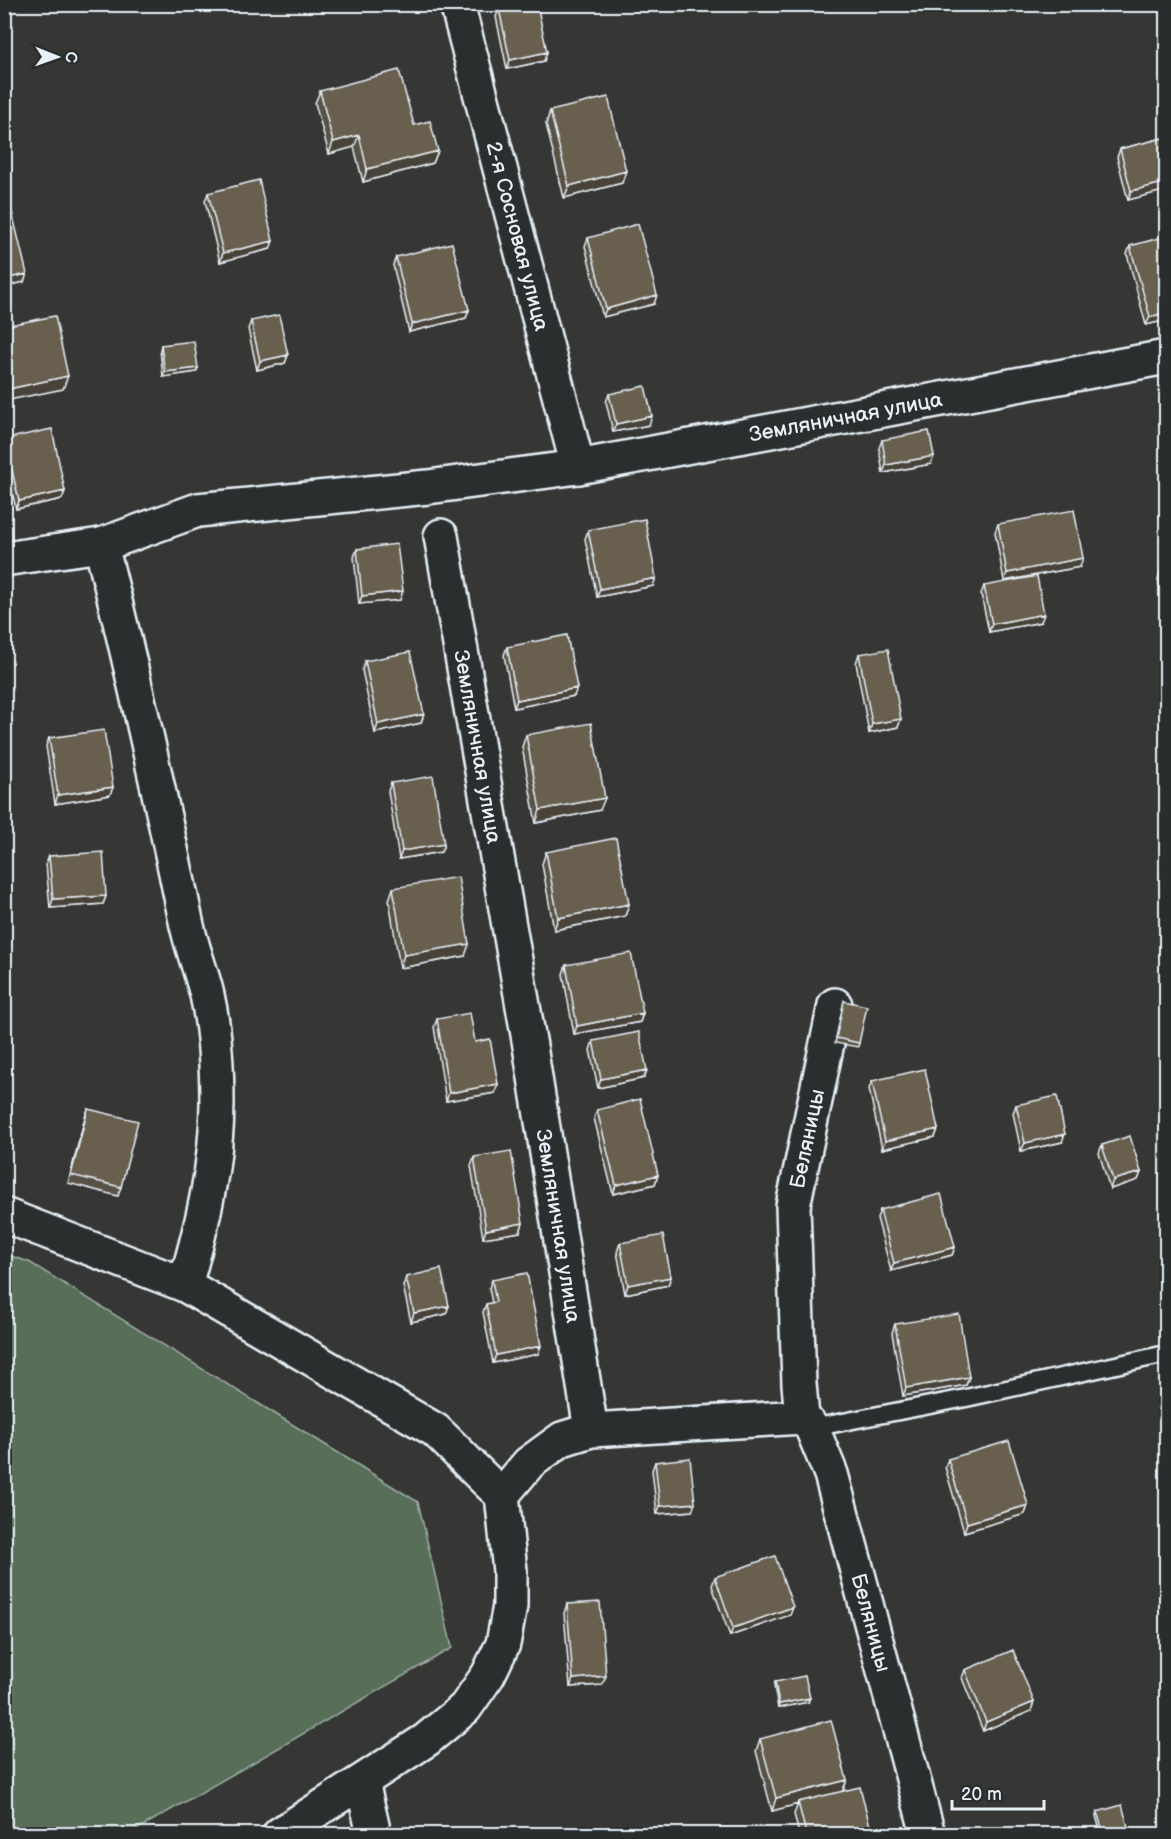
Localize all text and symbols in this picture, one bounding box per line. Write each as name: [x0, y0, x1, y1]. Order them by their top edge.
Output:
north arrow: [27, 27, 87, 87]
text: С: [61, 52, 80, 63]
street label: 2-я Сосновая улица: [480, 139, 554, 334]
street label: Земляничная улица: [747, 387, 945, 448]
street label: Земляничная улица: [448, 648, 507, 846]
street label: Беляницы: [785, 1087, 830, 1191]
street label: Земляничная улица: [530, 1128, 586, 1325]
street label: Беляницы: [845, 1571, 896, 1675]
scale bar: [952, 1773, 1044, 1811]
text: 20 m: [961, 1784, 1002, 1805]

